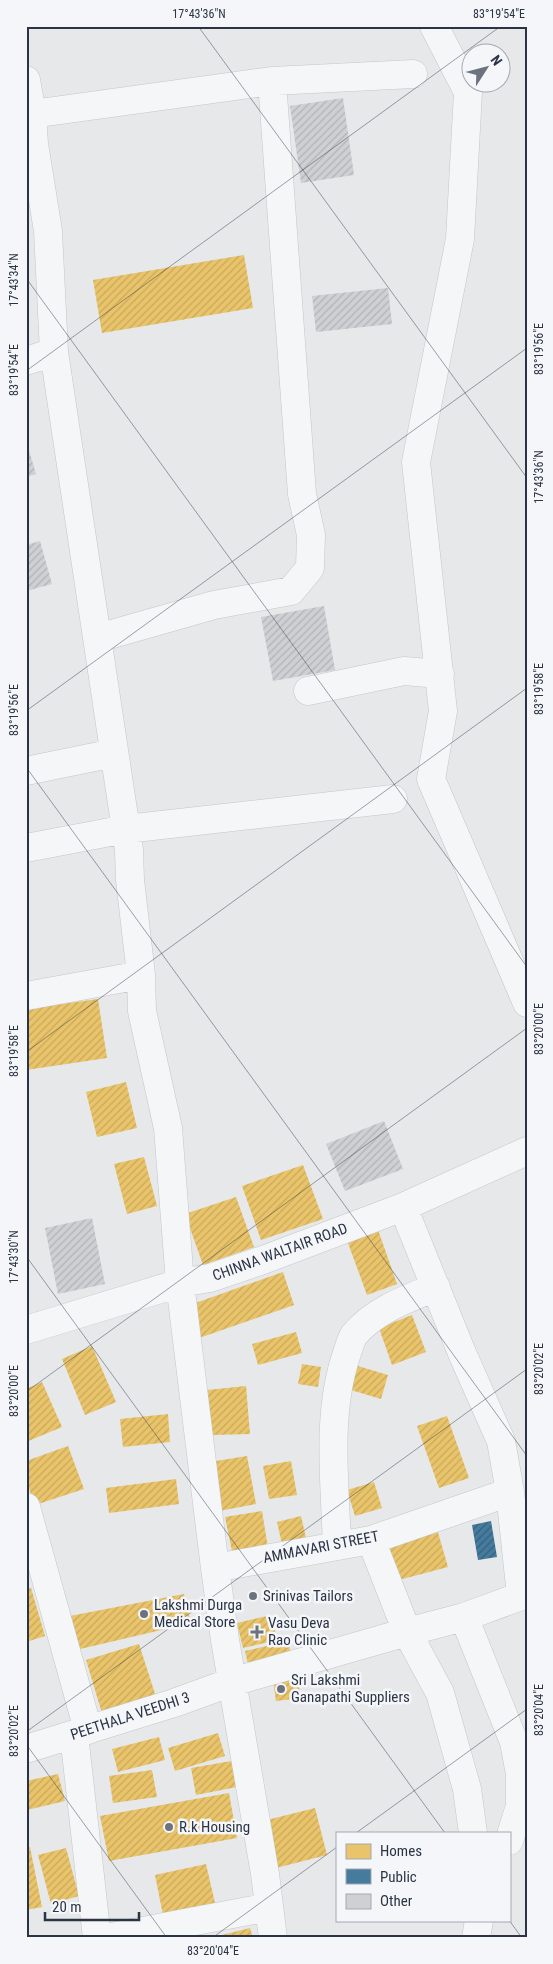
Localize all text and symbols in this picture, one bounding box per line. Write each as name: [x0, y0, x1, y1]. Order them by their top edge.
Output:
text: 17°43'36"N: [172, 7, 226, 21]
text: 83°19'54"E: [473, 7, 525, 21]
north arrow: [460, 42, 510, 92]
text: N: [488, 52, 506, 69]
text: 17°43'34"N: [7, 253, 21, 307]
text: 83°19'56"E: [532, 323, 546, 375]
text: 83°19'54"E: [7, 344, 21, 396]
text: 17°43'36"N: [532, 450, 546, 504]
text: 83°19'58"E: [532, 663, 546, 715]
text: 83°19'56"E: [7, 684, 21, 736]
text: 83°20'00"E: [532, 1003, 546, 1055]
text: 83°19'58"E: [7, 1025, 21, 1077]
street label: CHINNA WALTAIR ROAD: [210, 1219, 350, 1285]
text: 17°43'30"N: [7, 1230, 21, 1284]
text: 83°20'02"E: [532, 1343, 546, 1395]
text: 83°20'00"E: [7, 1365, 21, 1417]
street label: AMMAVARI STREET: [262, 1527, 381, 1567]
place label: Srinivas Tailors: [263, 1587, 353, 1605]
marker: Srinivas Tailors: [247, 1590, 259, 1602]
place label: Lakshmi Durga Medical Store: [154, 1596, 242, 1631]
marker: Lakshmi Durga Medical Store: [138, 1608, 150, 1620]
place label: Vasu Deva Rao Clinic: [268, 1614, 330, 1649]
marker: Vasu Deva Rao Clinic: [250, 1625, 264, 1639]
place label: Sri Lakshmi Ganapathi Suppliers: [291, 1671, 410, 1706]
marker: Sri Lakshmi Ganapathi Suppliers: [275, 1683, 287, 1695]
text: 83°20'04"E: [532, 1684, 546, 1736]
street label: PEETHALA VEEDHI 3: [68, 1688, 192, 1744]
text: 83°20'02"E: [7, 1705, 21, 1757]
place label: R.k Housing: [179, 1818, 250, 1836]
marker: R.k Housing: [163, 1821, 175, 1833]
legend: [336, 1832, 510, 1922]
text: Homes: [380, 1842, 422, 1860]
text: Public: [380, 1868, 417, 1886]
scale bar: [45, 1889, 139, 1921]
text: Other: [380, 1892, 413, 1910]
text: 20 m: [52, 1898, 82, 1916]
text: 83°20'04"E: [187, 1944, 239, 1958]

